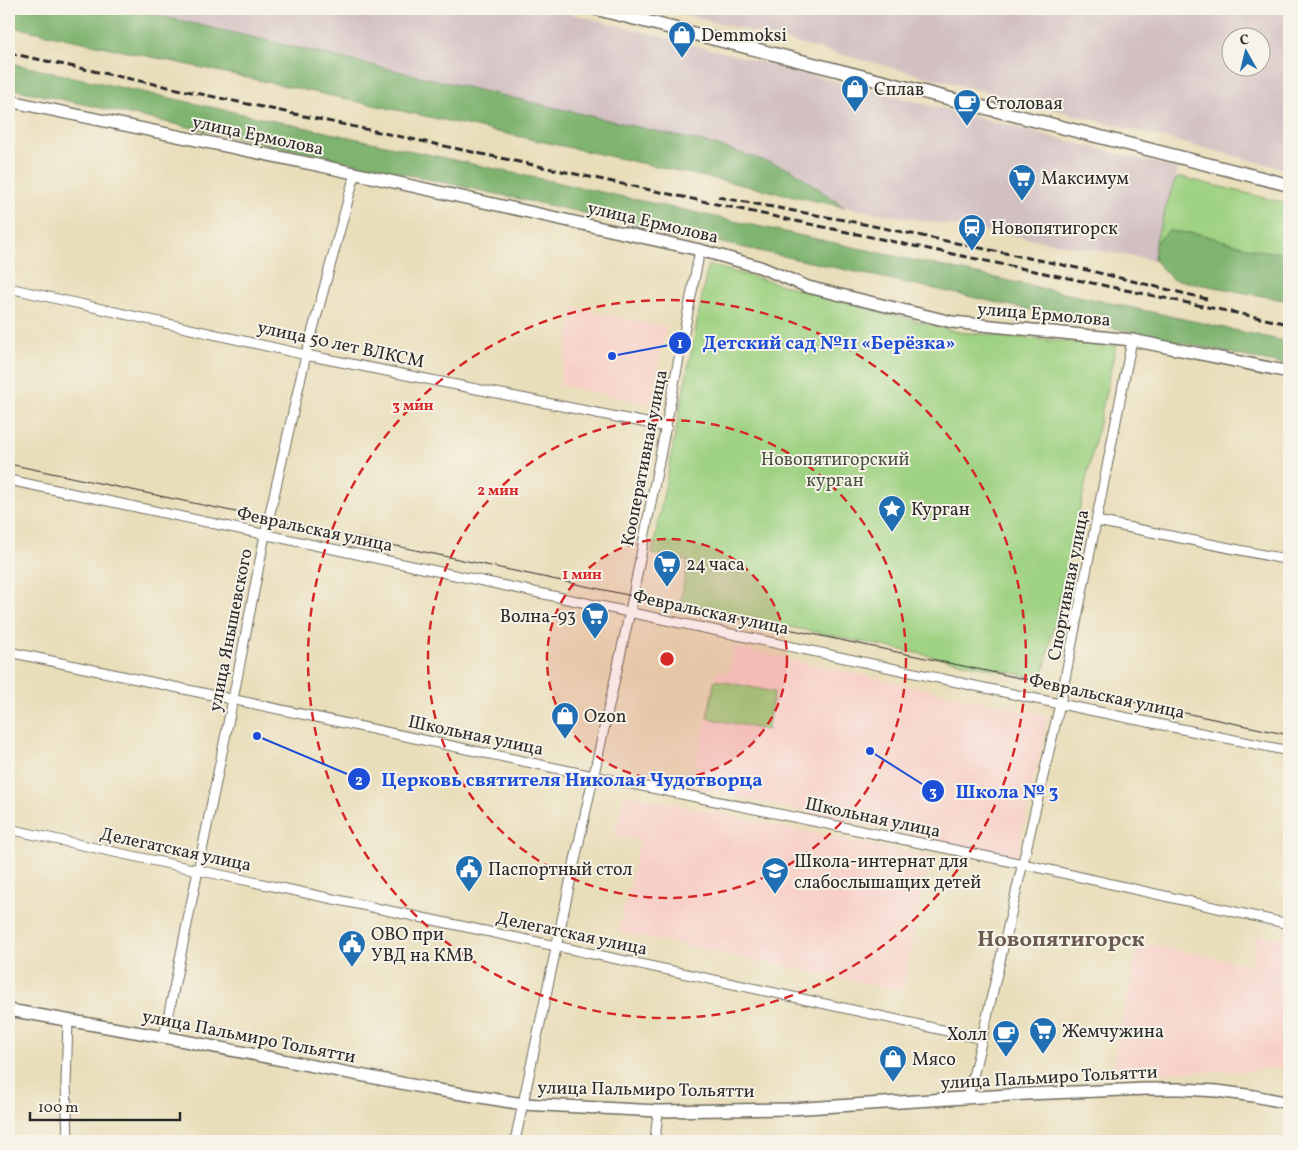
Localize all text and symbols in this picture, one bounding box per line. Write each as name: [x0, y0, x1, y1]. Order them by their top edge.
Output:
shop icon: Demmoksi: [667, 20, 697, 59]
place label: Demmoksi: [701, 24, 787, 49]
north arrow: [1220, 28, 1270, 78]
text: С: [1239, 31, 1250, 51]
shop icon: Сплав: [840, 74, 870, 113]
place label: Сплав: [874, 78, 924, 103]
cafe icon: Столовая: [952, 88, 982, 127]
place label: Столовая: [986, 92, 1063, 117]
street label: улица Ермолова: [190, 110, 326, 163]
supermarket icon: Максимум: [1007, 163, 1037, 202]
place label: Максимум: [1041, 167, 1129, 192]
street label: улица Ермолова: [585, 196, 721, 251]
station icon: Новопятигорск: [957, 213, 987, 252]
place label: Новопятигорск: [991, 217, 1118, 242]
street label: улица Ермолова: [976, 297, 1112, 334]
street label: улица 50 лет ВЛКСМ: [255, 316, 427, 375]
callout: Детский сад №11 «Берёзка»: [668, 326, 966, 360]
text: Детский сад №11 «Берёзка»: [703, 331, 955, 357]
text: 1: [677, 334, 683, 355]
street label: Кооперативная улица: [616, 368, 675, 549]
text: 3 мин: [392, 396, 434, 417]
park label: Новопятигорский курган: [761, 448, 909, 494]
text: 2 мин: [477, 481, 519, 502]
place icon: Курган: [877, 494, 907, 533]
place label: Курган: [911, 498, 970, 523]
street label: Февральская улица: [234, 502, 395, 559]
street label: Спортивная улица: [1043, 507, 1096, 663]
street label: улица Янышевского: [203, 547, 260, 714]
supermarket icon: 24 часа: [652, 549, 682, 588]
place label: 24 часа: [686, 553, 745, 578]
text: 1 мин: [562, 565, 602, 586]
street label: Февральская улица: [630, 585, 791, 642]
supermarket icon: Волна-93: [580, 601, 610, 640]
place label: Волна-93: [500, 605, 576, 630]
centre of rings: [658, 650, 676, 668]
street label: Февральская улица: [1026, 669, 1187, 726]
shop icon: Ozon: [550, 701, 580, 740]
place label: Ozon: [584, 705, 627, 730]
street label: Школьная улица: [406, 710, 546, 763]
callout: Церковь святителя Николая Чудотворца: [346, 762, 772, 796]
text: Церковь святителя Николая Чудотворца: [381, 768, 763, 794]
text: 2: [355, 771, 363, 792]
callout: Школа № 3: [920, 774, 1068, 808]
text: Школа № 3: [955, 780, 1059, 806]
text: 3: [929, 782, 937, 803]
street label: Школьная улица: [803, 792, 943, 845]
street label: Делегатская улица: [98, 822, 254, 879]
place label: Школа-интернат для слабослышащих детей: [794, 850, 981, 896]
public building icon: Паспортный стол: [454, 854, 484, 893]
school or university icon: Школа-интернат для слабослышащих детей: [760, 856, 790, 895]
place label: Паспортный стол: [488, 858, 633, 883]
street label: Делегатская улица: [494, 906, 650, 963]
place label: ОВО при УВД на КМВ: [371, 923, 474, 969]
district label: Новопятигорск: [977, 925, 1145, 956]
public building icon: ОВО при УВД на КМВ: [337, 929, 367, 968]
street label: улица Пальмиро Тольятти: [140, 1004, 358, 1070]
supermarket icon: Жемчужина: [1028, 1016, 1058, 1055]
cafe icon: Холл: [991, 1019, 1021, 1058]
place label: Жемчужина: [1062, 1020, 1164, 1045]
place label: Холл: [947, 1023, 987, 1048]
shop icon: Мясо: [878, 1044, 908, 1083]
place label: Мясо: [912, 1048, 956, 1073]
street label: улица Пальмиро Тольятти: [940, 1060, 1158, 1097]
street label: улица Пальмиро Тольятти: [537, 1076, 755, 1105]
scale bar: [30, 1090, 180, 1122]
text: 100 m: [38, 1098, 78, 1119]

